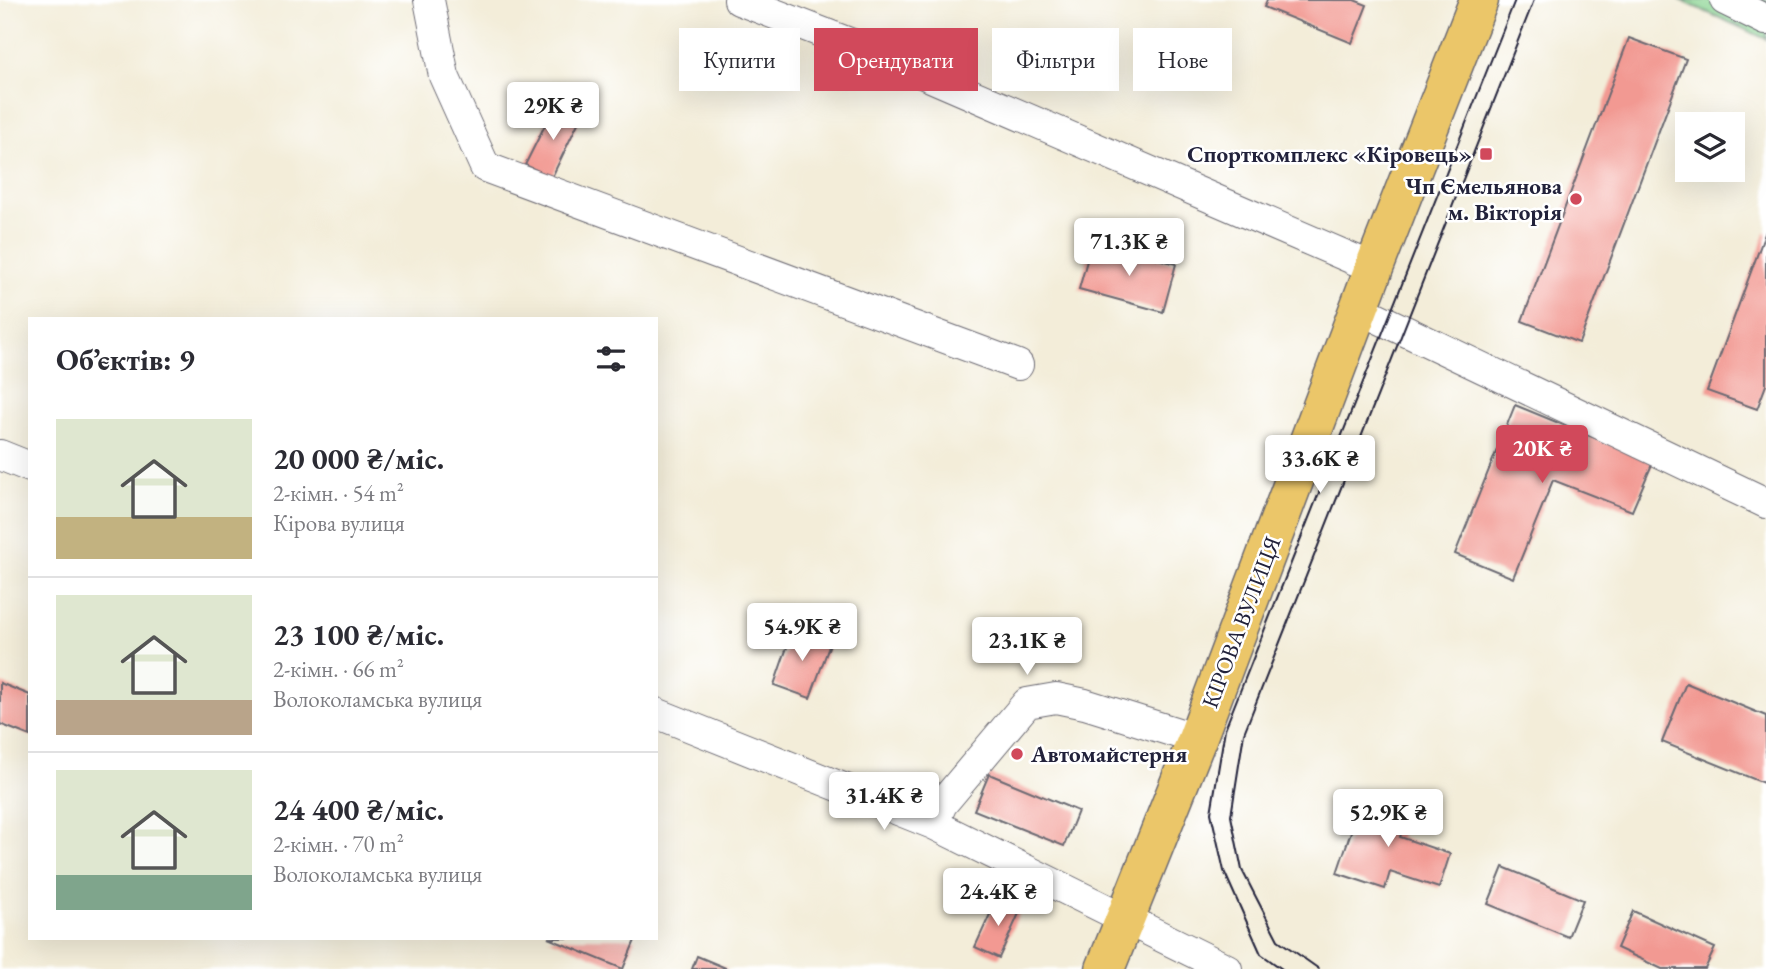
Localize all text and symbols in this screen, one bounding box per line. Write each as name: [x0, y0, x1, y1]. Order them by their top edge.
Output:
chip: Купити: [679, 28, 800, 91]
chip: Орендувати: [814, 28, 978, 91]
chip: Фільтри: [992, 28, 1119, 91]
chip: Нове: [1133, 28, 1232, 91]
pin: 29K ₴: [504, 82, 602, 142]
text: 29K ₴: [523, 90, 583, 120]
map controls: [1675, 112, 1745, 182]
button: layers: [1675, 112, 1745, 182]
place label: Спорткомплекс «Кіровець»: [1187, 139, 1472, 169]
marker: Спорткомплекс «Кіровець»: [1478, 146, 1494, 162]
place label: Чп Ємельянова м. Вікторія: [1405, 171, 1563, 227]
marker: Чп Ємельянова м. Вікторія: [1568, 191, 1584, 207]
pin: 71.3K ₴: [1064, 218, 1194, 278]
text: 71.3K ₴: [1090, 226, 1168, 256]
text: Об’єктів: 9: [56, 340, 195, 379]
icon: filters: [592, 340, 630, 378]
pin: 20K ₴: [1493, 426, 1591, 485]
text: 20K ₴: [1512, 433, 1572, 463]
pin: 33.6K ₴: [1255, 435, 1385, 495]
text: 20 000 ₴/міс.: [273, 439, 444, 478]
text: 33.6K ₴: [1281, 443, 1359, 473]
icon: home: [112, 447, 196, 531]
text: 2-кімн. · 54 m²: [273, 478, 404, 508]
text: Кірова вулиця: [273, 508, 405, 538]
street label: КІРОВА ВУЛИЦЯ: [1194, 532, 1288, 712]
pin: 54.9K ₴: [737, 604, 867, 663]
text: 54.9K ₴: [763, 611, 841, 641]
text: 23 100 ₴/міс.: [273, 615, 444, 654]
pin: 23.1K ₴: [962, 618, 1092, 677]
icon: home: [112, 623, 196, 707]
text: 23.1K ₴: [988, 625, 1066, 655]
text: 2-кімн. · 66 m²: [273, 654, 404, 684]
text: Волоколамська вулиця: [273, 684, 482, 714]
place label: Автомайстерня: [1030, 739, 1187, 769]
marker: Автомайстерня: [1009, 746, 1025, 762]
pin: 31.4K ₴: [819, 772, 949, 832]
text: 31.4K ₴: [845, 780, 923, 810]
text: 24 400 ₴/міс.: [273, 790, 444, 829]
pin: 52.9K ₴: [1323, 790, 1453, 849]
text: 52.9K ₴: [1349, 797, 1427, 827]
icon: home: [112, 798, 196, 882]
text: 2-кімн. · 70 m²: [273, 829, 404, 859]
text: Волоколамська вулиця: [273, 859, 482, 889]
pin: 24.4K ₴: [933, 869, 1063, 928]
text: 24.4K ₴: [959, 876, 1037, 906]

